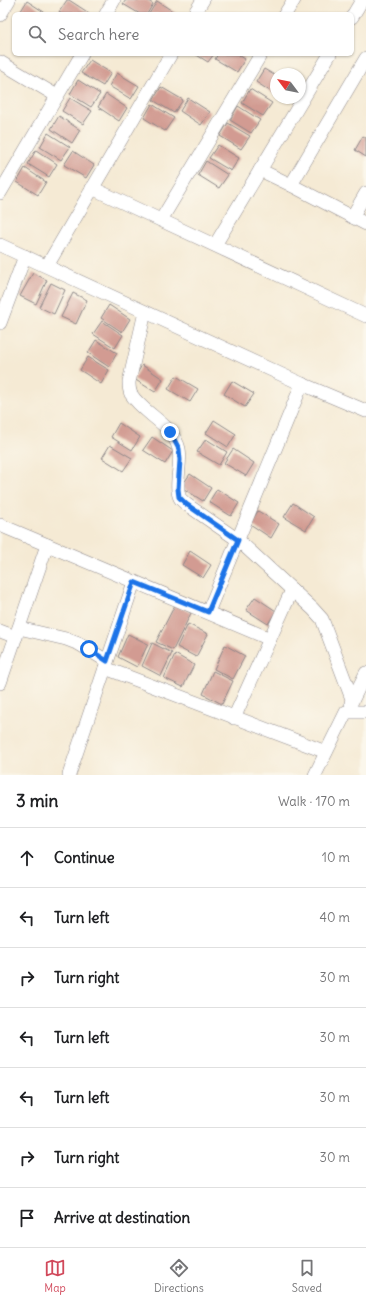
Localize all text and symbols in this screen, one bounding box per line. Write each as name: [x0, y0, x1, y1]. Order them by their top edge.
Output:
search box: [12, 12, 354, 56]
icon: search: [26, 23, 48, 45]
text: Search here: [58, 25, 139, 44]
north arrow: [270, 68, 306, 104]
route end: [161, 423, 179, 441]
route start: [80, 640, 98, 658]
text: 3 min: [16, 790, 58, 812]
text: Walk · 170 m: [278, 793, 350, 810]
icon: ahead: [16, 847, 38, 869]
text: Continue: [54, 848, 115, 867]
text: 10 m: [322, 849, 350, 866]
icon: left: [16, 907, 38, 929]
text: Turn left: [54, 908, 109, 927]
text: 40 m: [319, 909, 350, 926]
icon: right: [16, 967, 38, 989]
text: Turn right: [54, 968, 119, 987]
text: 30 m: [320, 969, 350, 986]
icon: left: [16, 1027, 38, 1049]
text: Turn left: [54, 1028, 109, 1047]
text: 30 m: [320, 1029, 350, 1046]
icon: left: [16, 1087, 38, 1109]
text: Turn left: [54, 1088, 109, 1107]
text: 30 m: [320, 1089, 350, 1106]
icon: right: [16, 1147, 38, 1169]
text: Turn right: [54, 1148, 119, 1167]
text: 30 m: [320, 1149, 350, 1166]
icon: arrive: [16, 1207, 38, 1229]
text: Arrive at destination: [54, 1208, 190, 1227]
tab: Map: [44, 1257, 66, 1295]
tab: Directions: [154, 1257, 204, 1295]
tab: Saved: [292, 1257, 322, 1295]

